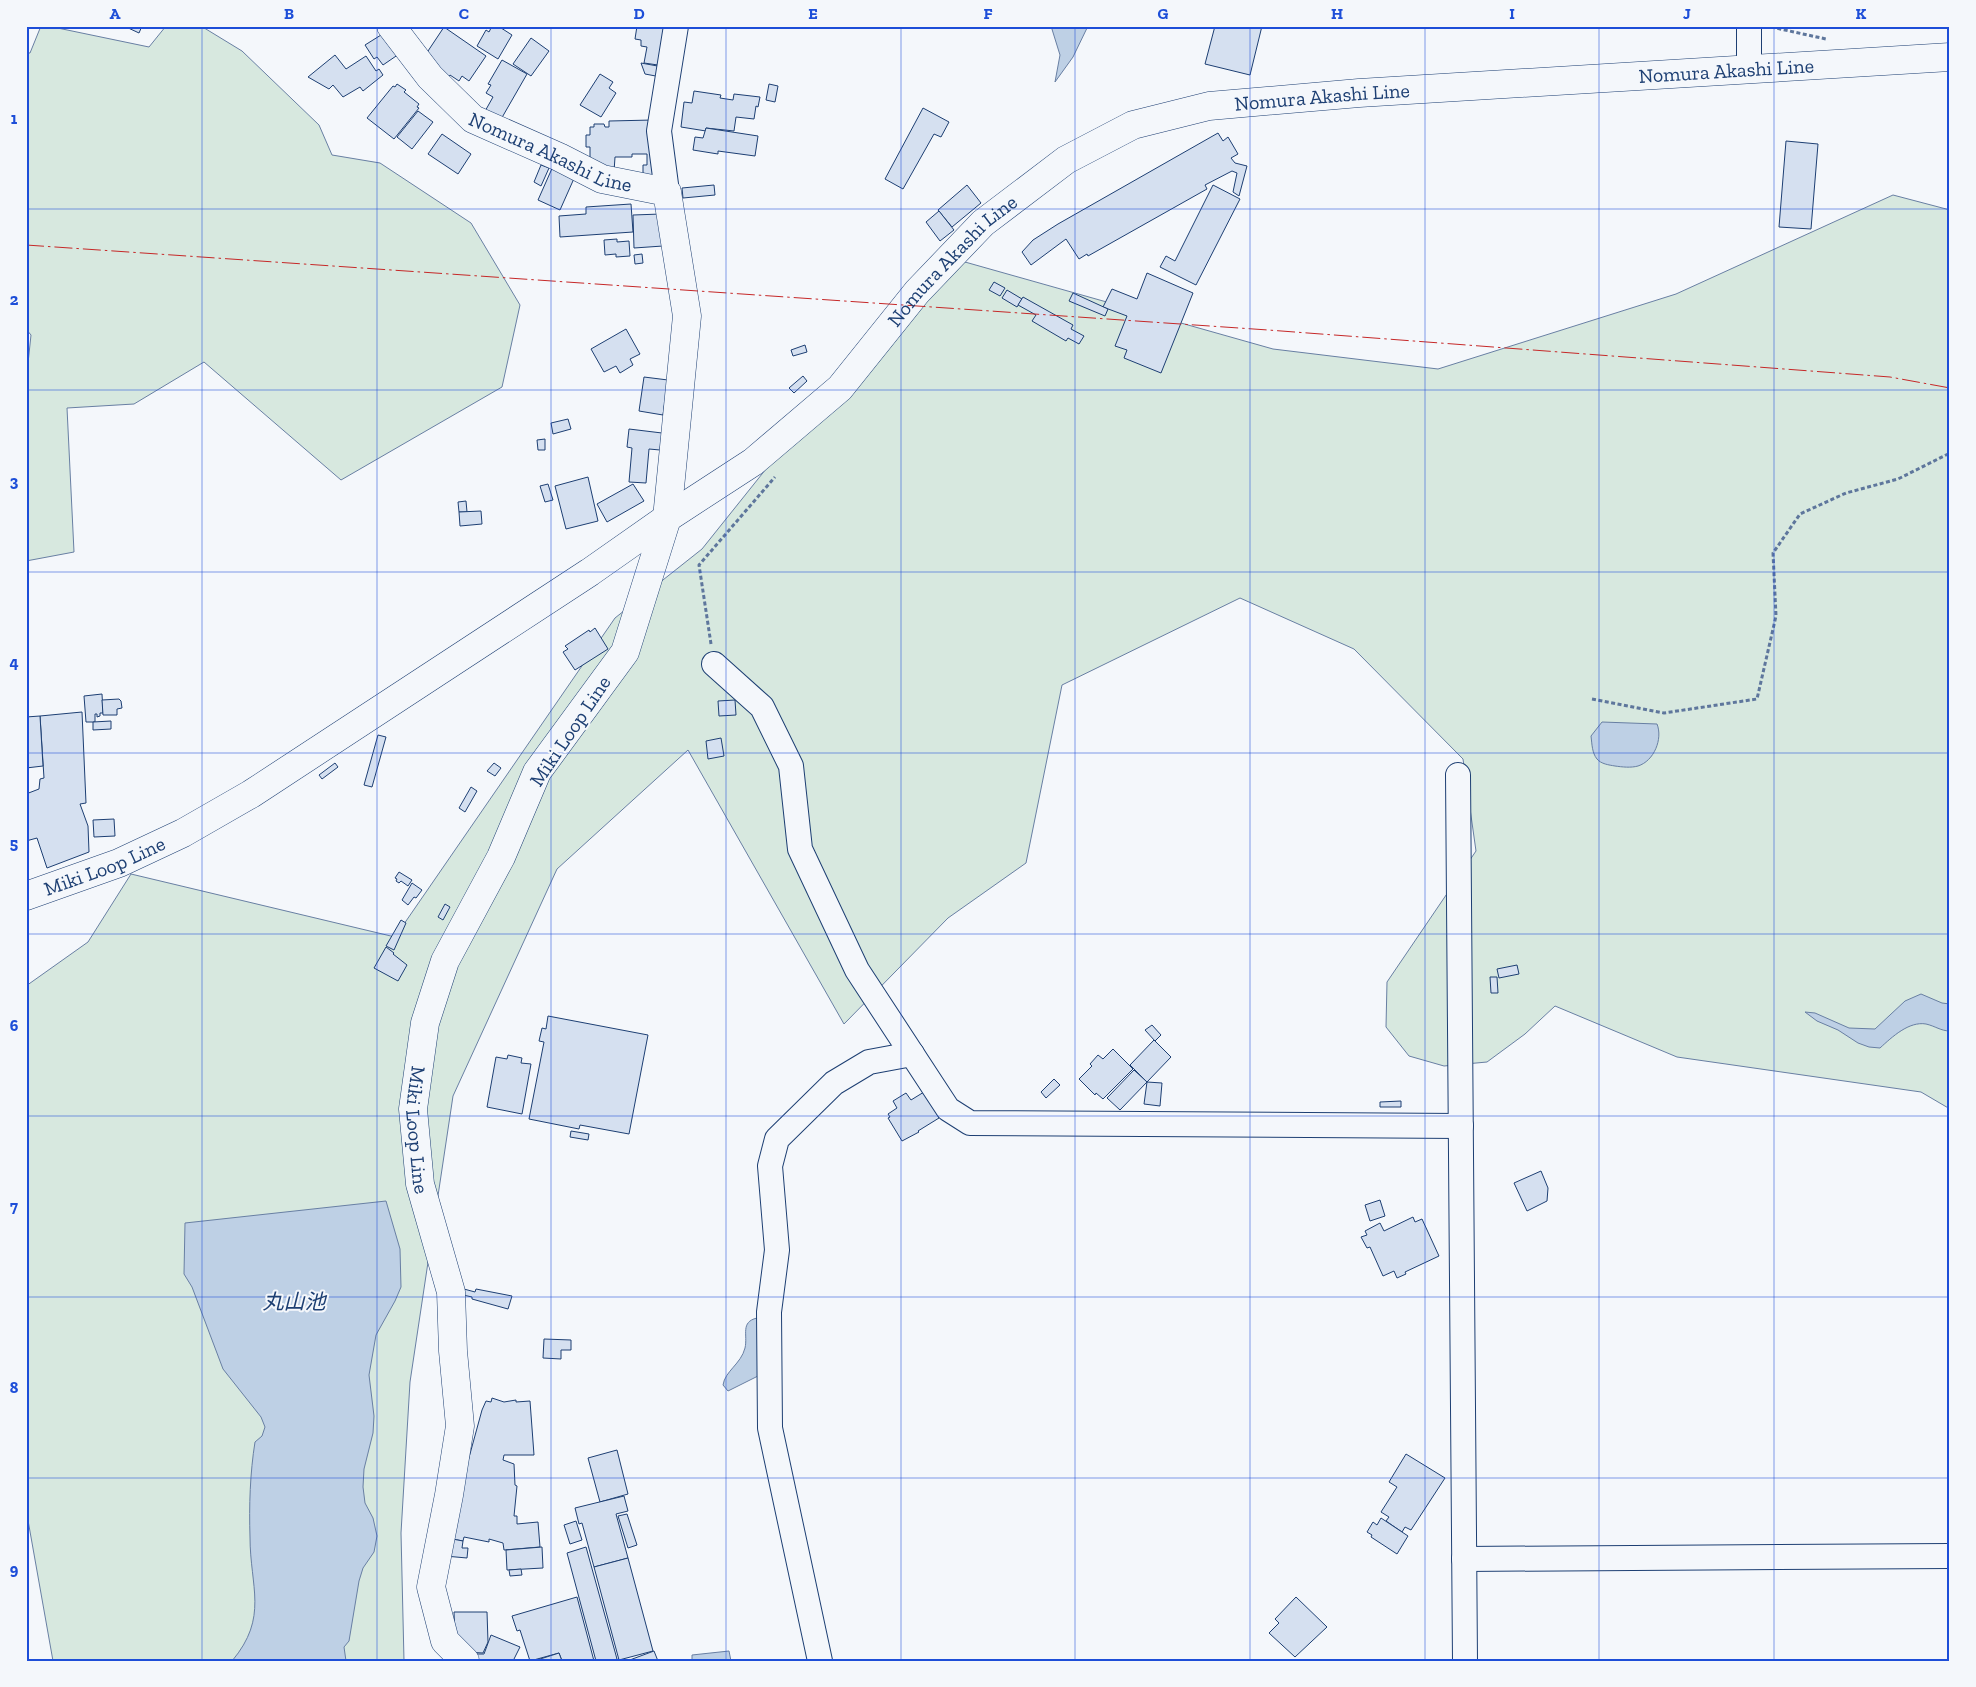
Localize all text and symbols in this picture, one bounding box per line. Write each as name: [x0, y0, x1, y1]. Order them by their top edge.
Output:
text: A: [110, 4, 121, 23]
text: B: [284, 4, 294, 23]
text: C: [459, 4, 469, 23]
text: D: [633, 4, 645, 23]
text: E: [808, 4, 818, 23]
text: F: [983, 4, 993, 23]
text: G: [1158, 4, 1169, 23]
text: H: [1331, 4, 1343, 23]
text: I: [1509, 4, 1515, 23]
text: J: [1683, 4, 1691, 23]
text: K: [1856, 4, 1867, 23]
street label: Nomura Akashi Line: [1638, 53, 1815, 88]
street label: Nomura Akashi Line: [1233, 78, 1410, 116]
street label: Nomura Akashi Line: [465, 107, 634, 197]
text: 1: [11, 109, 18, 128]
street label: Nomura Akashi Line: [882, 190, 1022, 331]
text: 2: [10, 290, 19, 309]
text: 3: [10, 472, 19, 491]
text: 4: [9, 653, 19, 672]
street label: Miki Loop Line: [524, 671, 616, 791]
street label: Miki Loop Line: [41, 831, 169, 901]
text: 5: [10, 834, 18, 853]
text: 6: [10, 1016, 19, 1035]
street label: Miki Loop Line: [401, 1065, 434, 1197]
text: 7: [10, 1197, 18, 1216]
water label: 丸山池: [263, 1289, 327, 1314]
text: 8: [10, 1378, 19, 1397]
text: 9: [10, 1560, 19, 1579]

